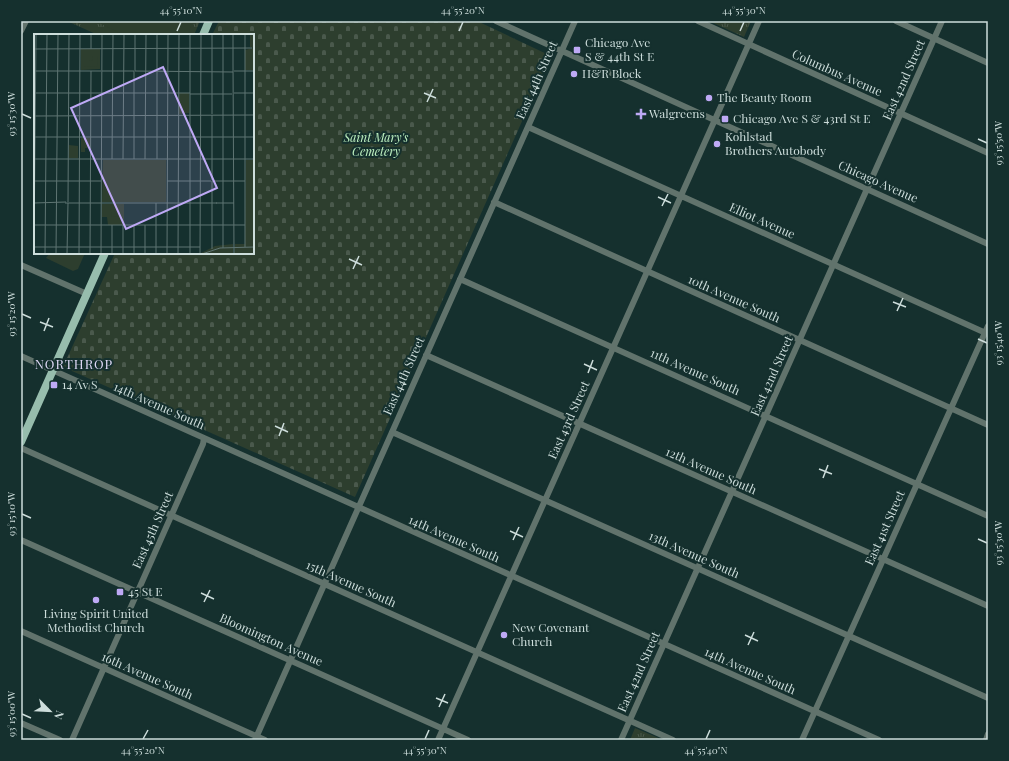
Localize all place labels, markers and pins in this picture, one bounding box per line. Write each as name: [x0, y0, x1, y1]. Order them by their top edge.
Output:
place label: Chicago Ave S & 44th St E: [585, 34, 654, 64]
marker: Chicago Ave S & 44th St E: [572, 45, 582, 55]
place label: H&R Block: [582, 65, 642, 81]
marker: H&R Block: [569, 69, 579, 79]
place label: The Beauty Room: [717, 89, 812, 105]
marker: The Beauty Room: [704, 93, 714, 103]
place label: Walgreens: [648, 105, 705, 121]
marker: Walgreens: [636, 109, 646, 119]
place label: Chicago Ave S & 43rd St E: [733, 110, 871, 126]
marker: Chicago Ave S & 43rd St E: [720, 114, 730, 124]
place label: Kohlstad Brothers Autobody: [725, 128, 826, 158]
marker: Kohlstad Brothers Autobody: [712, 139, 722, 149]
place label: 14 Av S: [62, 376, 98, 392]
marker: 14 Av S: [49, 380, 59, 390]
place label: 45 St E: [128, 583, 163, 599]
marker: 45 St E: [115, 587, 125, 597]
marker: Living Spirit United Methodist Church: [91, 595, 101, 605]
place label: Living Spirit United Methodist Church: [43, 605, 149, 635]
place label: New Covenant Church: [512, 619, 590, 649]
marker: New Covenant Church: [499, 630, 509, 640]

